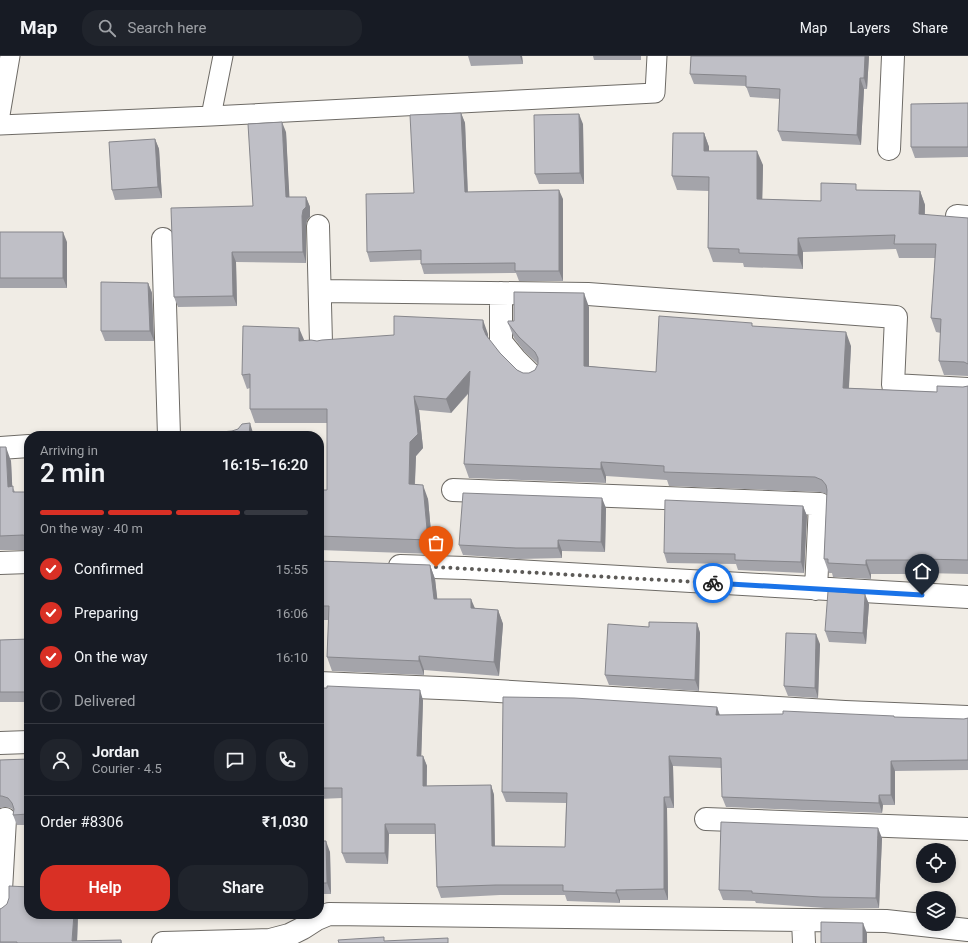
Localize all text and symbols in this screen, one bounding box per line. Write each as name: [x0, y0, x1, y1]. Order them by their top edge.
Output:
search box: [82, 10, 362, 46]
text: Map: [20, 16, 58, 39]
icon: search: [96, 17, 118, 39]
text: Search here: [128, 19, 206, 37]
text: Map: [800, 20, 827, 36]
text: Layers: [849, 20, 890, 36]
text: Share: [912, 20, 948, 36]
text: Arriving in: [40, 443, 98, 458]
text: 16:15–16:20: [222, 456, 308, 474]
text: 2 min: [40, 458, 105, 488]
text: On the way · 40 m: [40, 521, 143, 536]
pin: [419, 526, 453, 567]
icon: bag: [425, 532, 447, 554]
pin: [905, 554, 939, 595]
icon: check: [40, 558, 62, 580]
text: Confirmed: [74, 560, 144, 578]
icon: home: [911, 560, 933, 582]
text: 15:55: [276, 562, 308, 577]
courier: [693, 563, 733, 603]
icon: bike: [702, 572, 724, 594]
icon: check: [40, 602, 62, 624]
text: Preparing: [74, 604, 138, 622]
text: 16:06: [276, 606, 308, 621]
icon: check: [40, 646, 62, 668]
text: On the way: [74, 648, 148, 666]
text: 16:10: [276, 650, 308, 665]
text: Delivered: [74, 692, 136, 710]
button: person: [40, 739, 82, 781]
button: chat: [214, 739, 256, 781]
button: phone: [266, 739, 308, 781]
text: Jordan: [92, 743, 139, 761]
text: Courier · 4.5: [92, 761, 162, 776]
text: Order #8306: [40, 813, 123, 831]
text: ₹1,030: [262, 813, 308, 831]
map controls: [916, 843, 956, 931]
button: locate: [916, 843, 956, 883]
button: Help: [40, 865, 170, 911]
button: Share: [178, 865, 308, 911]
button: layers: [916, 891, 956, 931]

